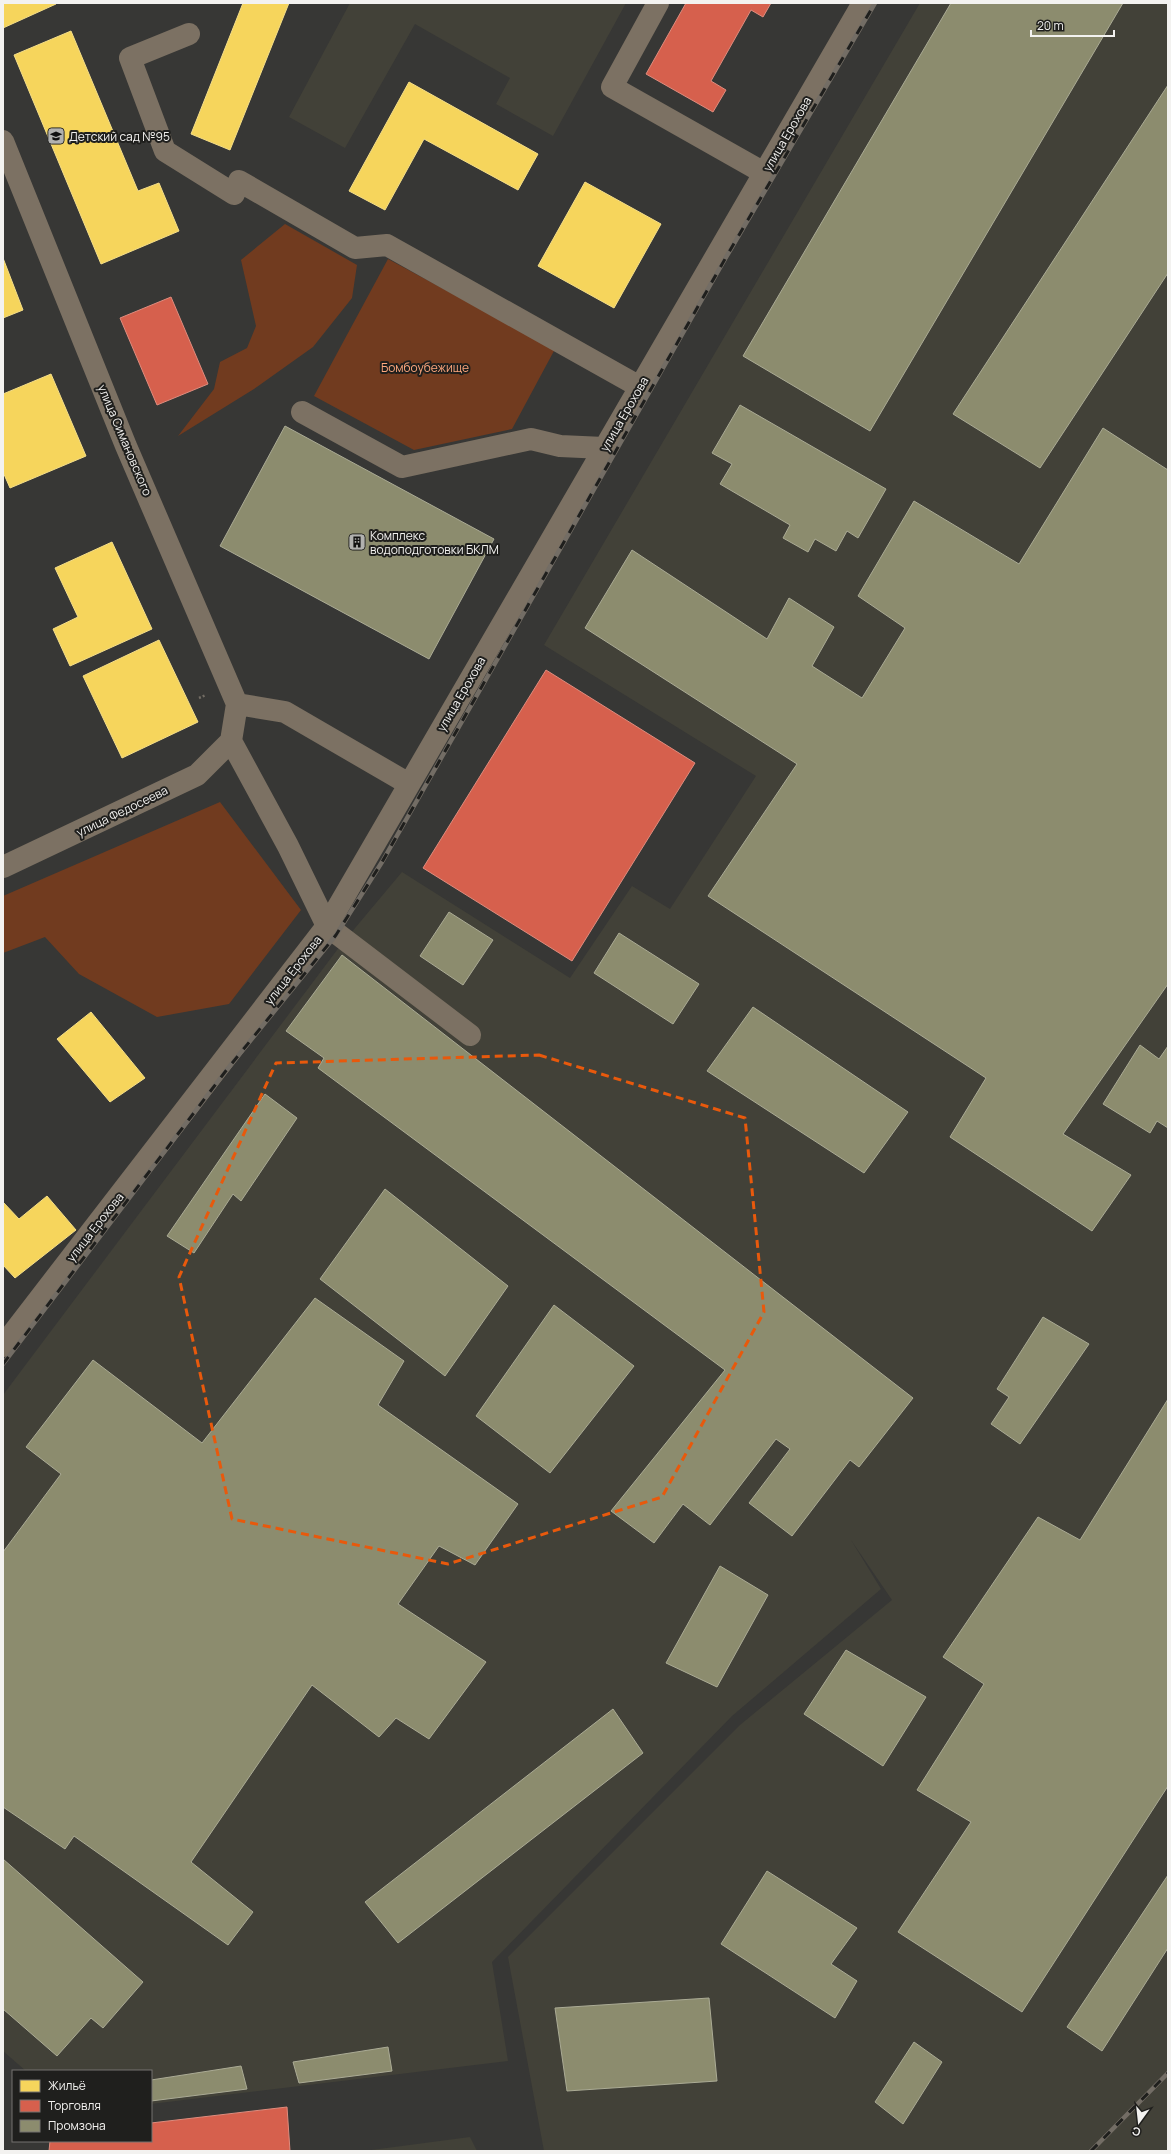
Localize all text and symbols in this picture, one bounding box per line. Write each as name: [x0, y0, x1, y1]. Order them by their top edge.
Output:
scale bar: [1031, 12, 1114, 38]
text: 20 m: [1037, 17, 1064, 34]
street label: улица Ерохова: [759, 94, 815, 174]
school or university icon: Детский сад №95: [46, 126, 66, 146]
place label: Детский сад №95: [69, 128, 170, 145]
park label: Бомбоубежище: [381, 359, 469, 376]
street label: улица Ерохова: [596, 374, 652, 454]
street label: улица Симановского: [94, 382, 156, 498]
place label: Комплекс водоподготовки БКЛМ: [370, 527, 499, 558]
building icon: Комплекс водоподготовки БКЛМ: [347, 532, 367, 552]
street label: улица Ерохова: [433, 654, 489, 734]
street label: улица Федосеева: [73, 781, 171, 841]
street label: улица Ерохова: [261, 932, 325, 1008]
street label: улица Ерохова: [63, 1189, 127, 1265]
legend: [12, 2070, 152, 2142]
text: Жильё: [48, 2077, 86, 2094]
text: Торговля: [48, 2097, 101, 2114]
north arrow: [1119, 2102, 1159, 2142]
text: Промзона: [48, 2117, 106, 2134]
text: С: [1130, 2124, 1142, 2140]

